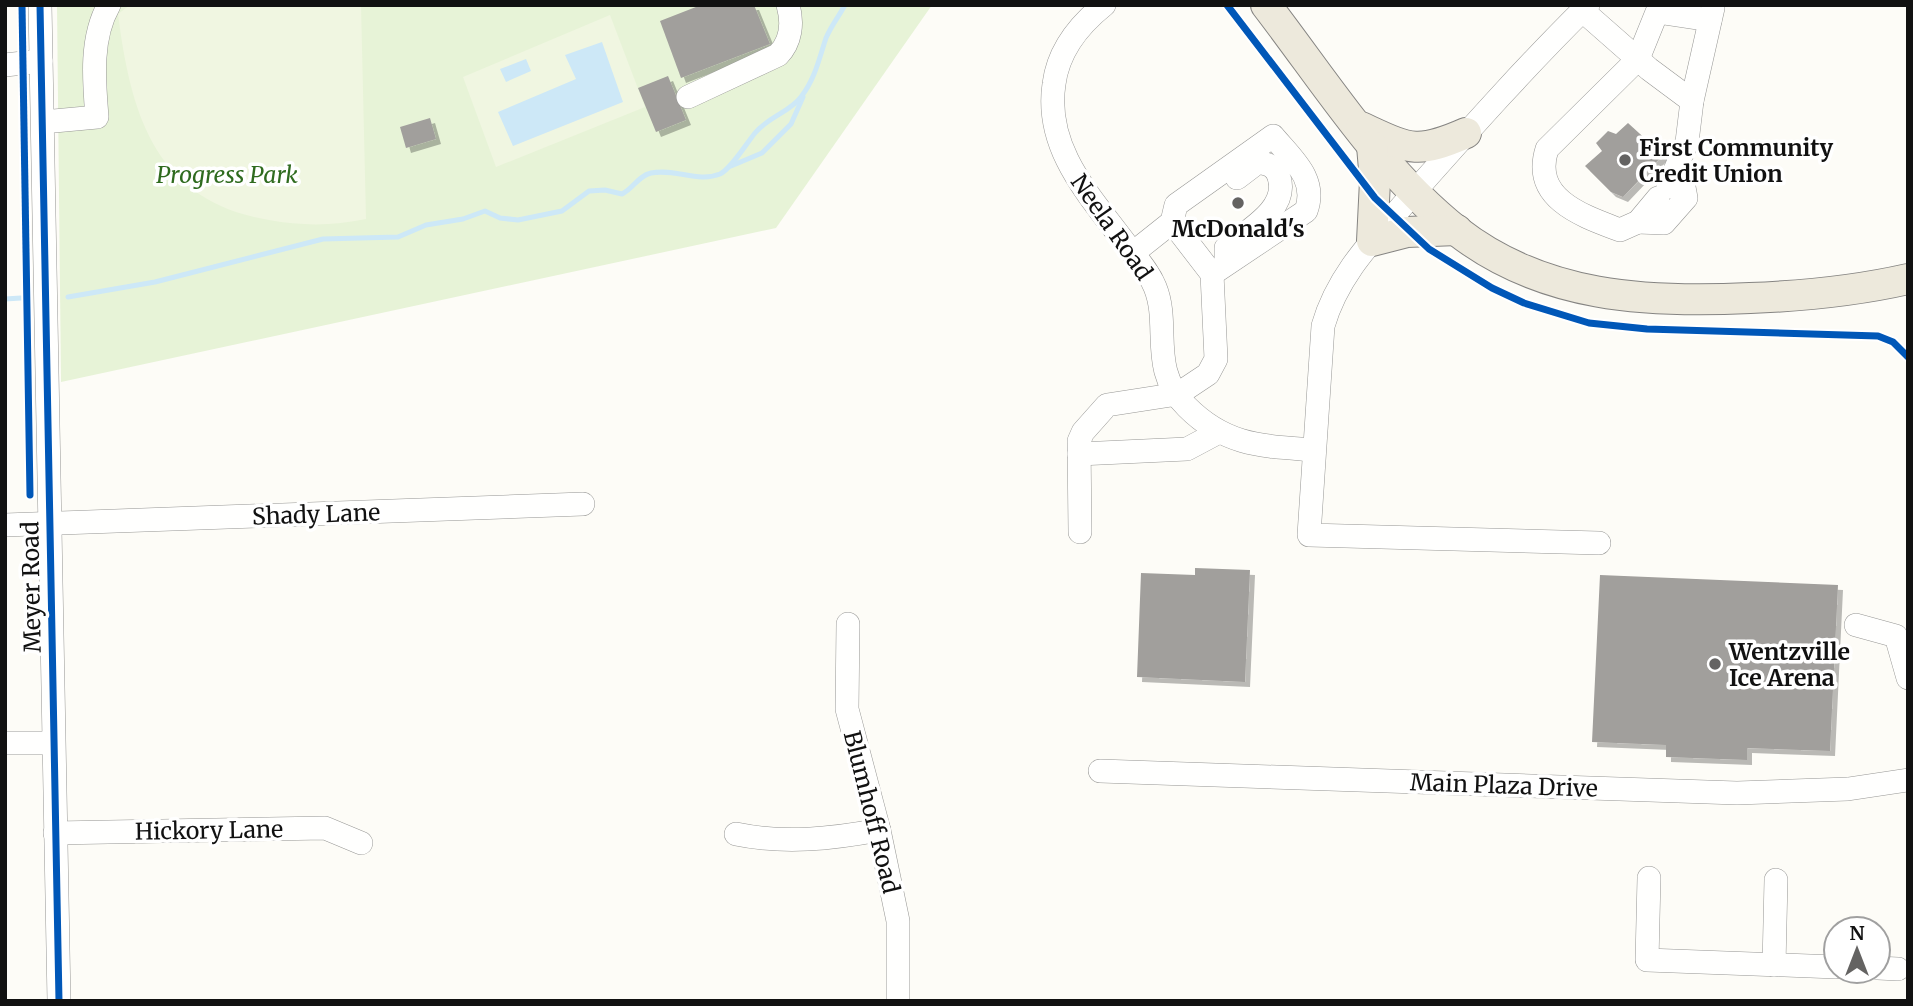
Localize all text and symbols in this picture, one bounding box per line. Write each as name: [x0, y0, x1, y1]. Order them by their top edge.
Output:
place label: First Community Credit Union: [1639, 133, 1834, 188]
marker: First Community Credit Union: [1617, 152, 1633, 168]
park label: Progress Park: [156, 160, 298, 189]
street label: Neela Road: [1065, 168, 1159, 286]
marker: McDonald's: [1230, 195, 1246, 211]
place label: McDonald's: [1171, 214, 1305, 243]
street label: Shady Lane: [251, 497, 381, 531]
street label: Meyer Road: [15, 521, 47, 653]
place label: Wentzville Ice Arena: [1728, 637, 1850, 692]
marker: Wentzville Ice Arena: [1707, 656, 1723, 672]
street label: Blumhoff Road: [838, 728, 906, 896]
street label: Main Plaza Drive: [1410, 767, 1598, 803]
street label: Hickory Lane: [135, 814, 283, 846]
north arrow: [1822, 915, 1892, 985]
text: N: [1849, 921, 1865, 945]

